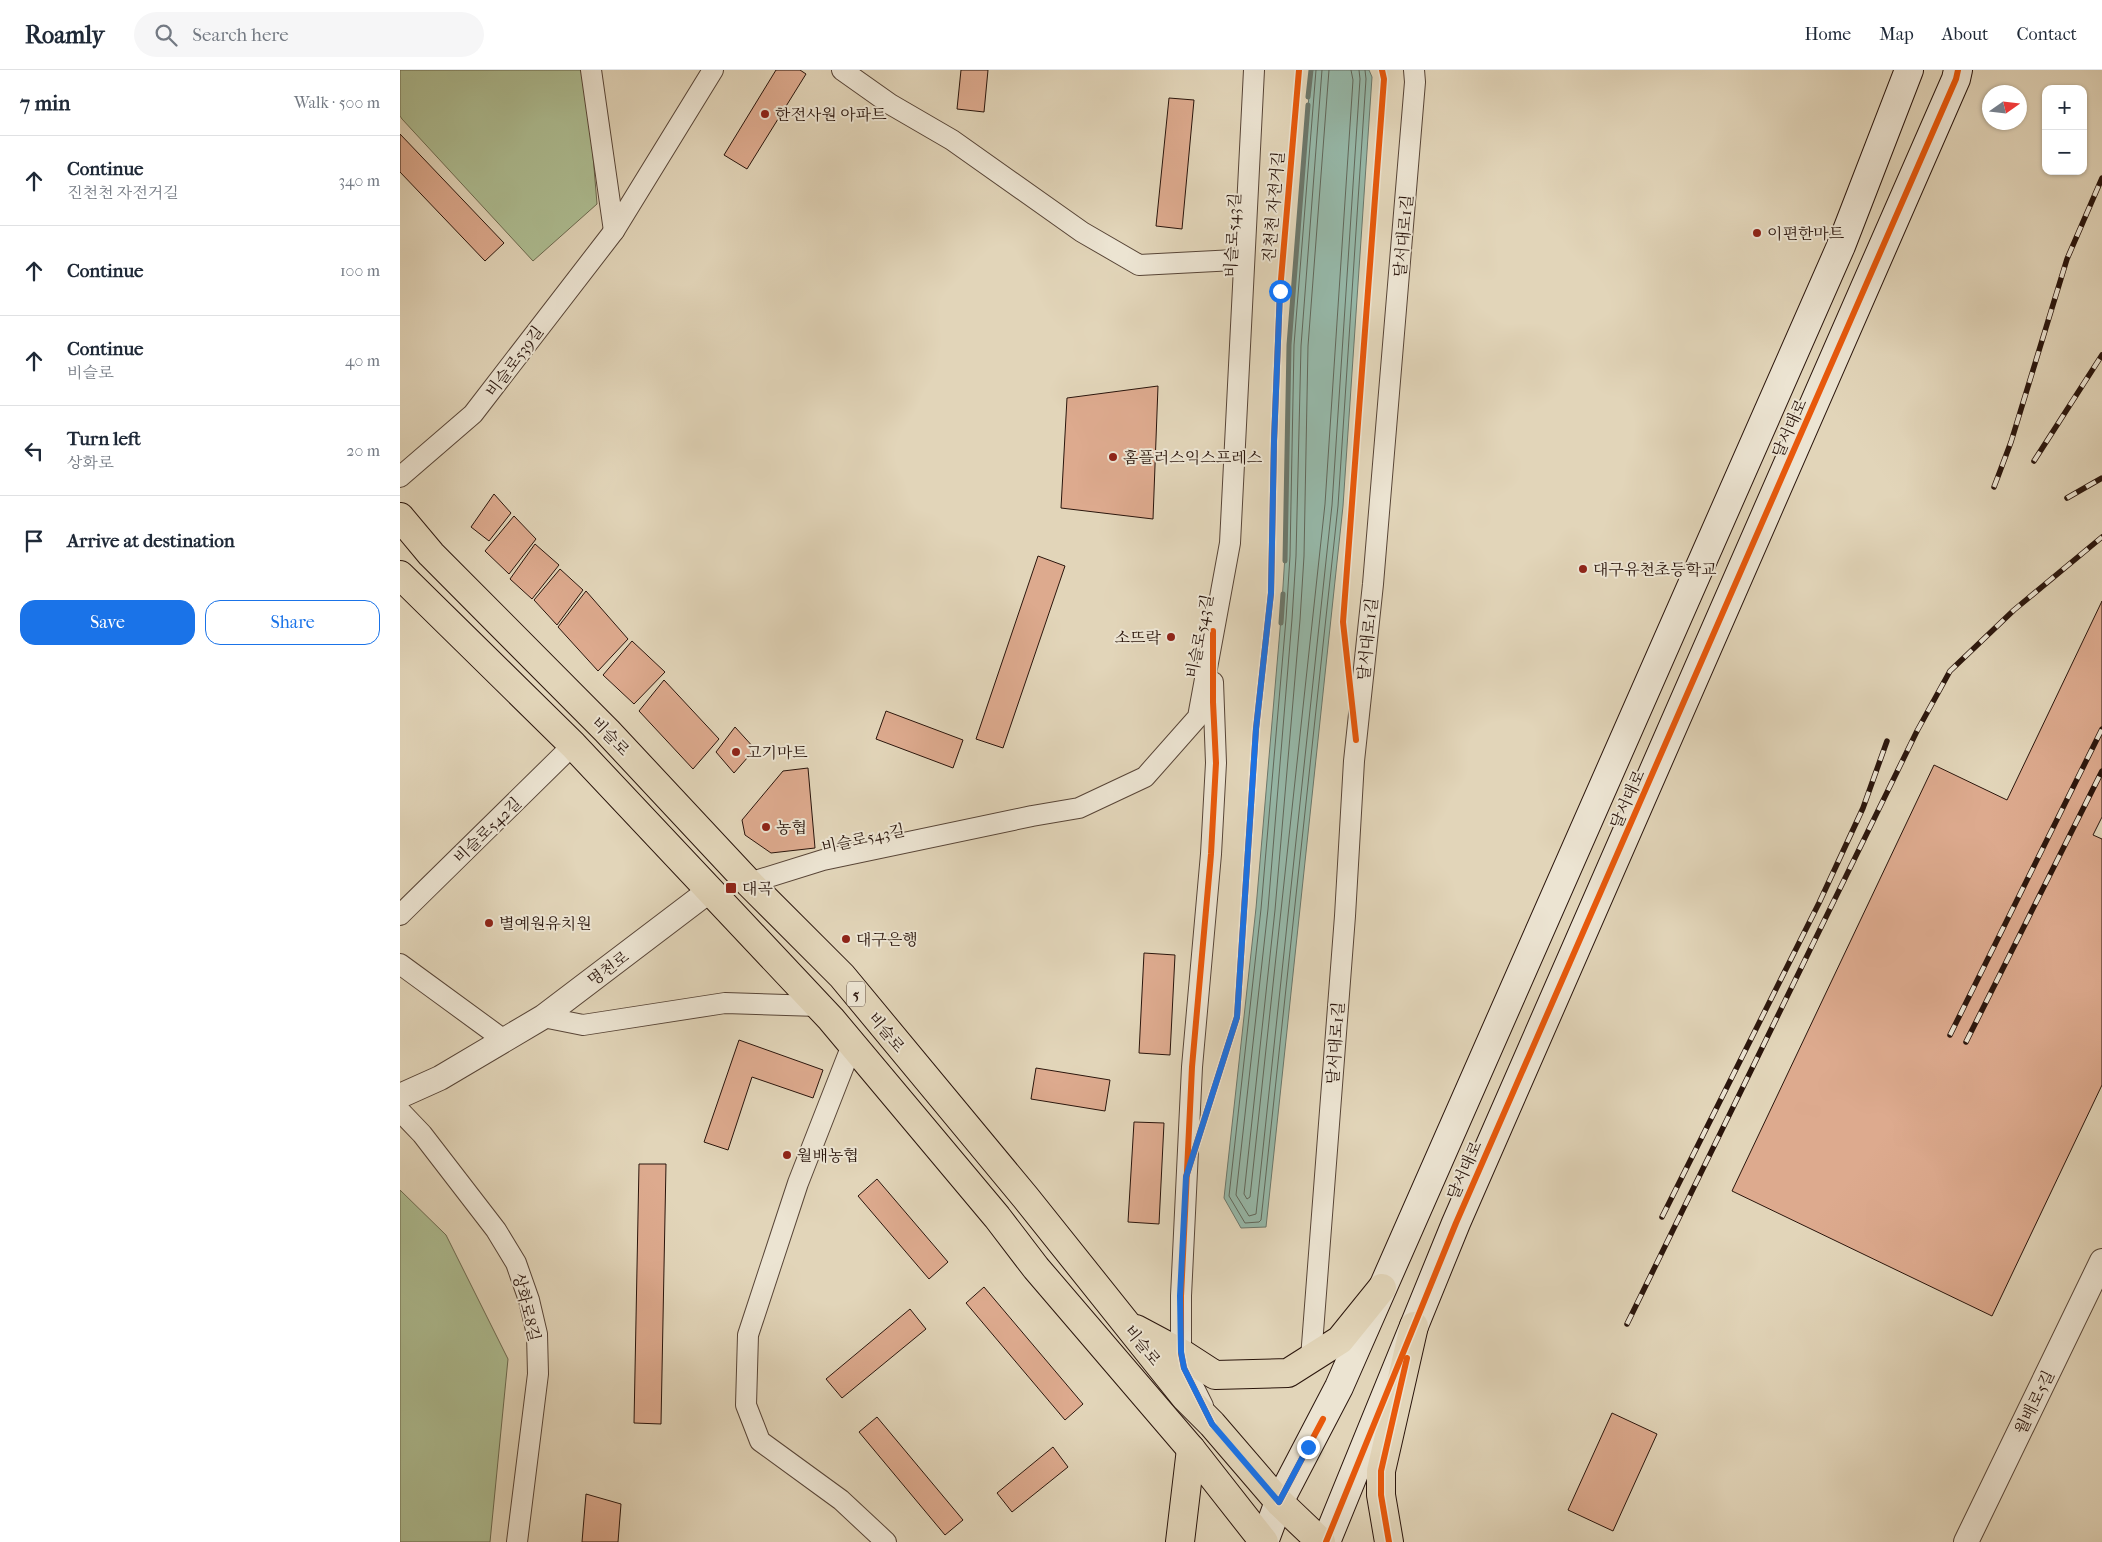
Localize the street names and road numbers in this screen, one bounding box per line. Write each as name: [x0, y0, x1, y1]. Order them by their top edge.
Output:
street label: 진천천 자전거길: [1259, 151, 1288, 263]
street label: 비슬로543길: [1221, 192, 1244, 278]
street label: 달서대로1길: [1390, 194, 1417, 278]
street label: 비슬로539길: [482, 322, 547, 400]
street label: 달서대로: [1768, 396, 1811, 460]
street label: 비슬로543길: [1182, 593, 1217, 680]
street label: 달서대로1길: [1354, 597, 1381, 681]
street label: 비슬로: [588, 713, 634, 760]
street label: 달서대로: [1606, 767, 1649, 831]
street label: 비슬로542길: [450, 794, 525, 867]
street label: 비슬로543길: [820, 820, 907, 857]
street label: 명천로: [584, 947, 633, 990]
road number: 5: [847, 982, 865, 1006]
street label: 달서대로1길: [1323, 1001, 1348, 1085]
street label: 비슬로: [864, 1008, 909, 1057]
street label: 달서대로: [1443, 1138, 1486, 1202]
street label: 상화로8길: [509, 1271, 544, 1343]
street label: 비슬로: [1121, 1321, 1165, 1370]
street label: 월배로5길: [2011, 1367, 2058, 1437]

